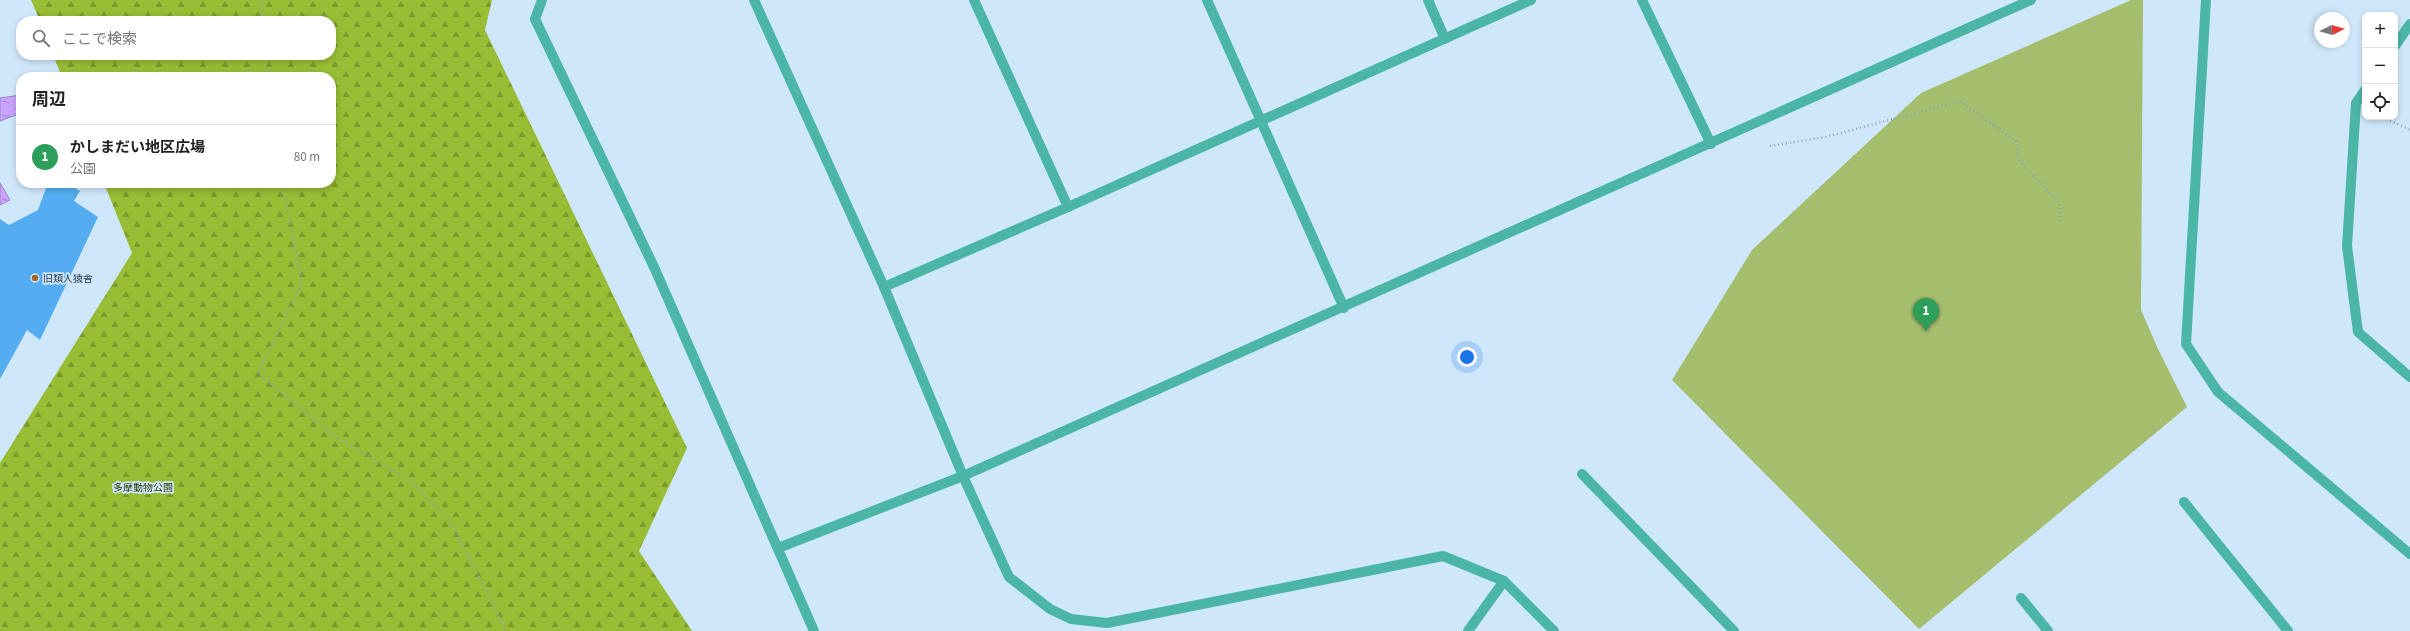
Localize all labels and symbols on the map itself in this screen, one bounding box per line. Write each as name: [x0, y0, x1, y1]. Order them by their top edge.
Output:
north arrow: [2314, 12, 2350, 48]
place label: 旧類人猿舎: [43, 272, 93, 286]
marker: 旧類人猿舎: [30, 273, 40, 283]
pin: 1: [1913, 298, 1939, 331]
your location: [1457, 347, 1477, 367]
park label: 多摩動物公園: [113, 481, 173, 495]

